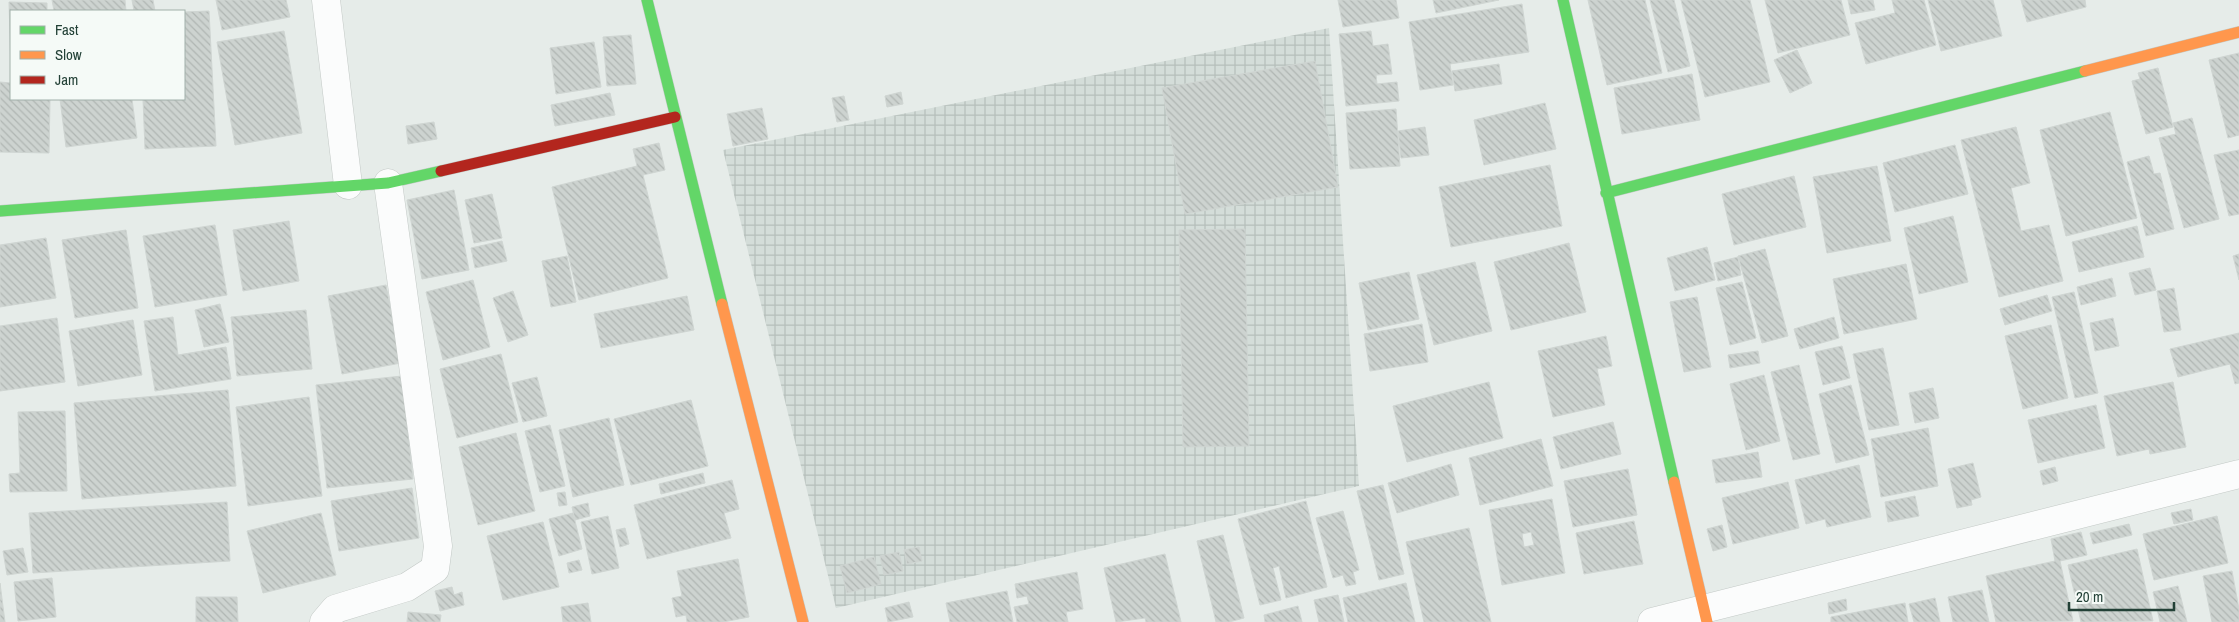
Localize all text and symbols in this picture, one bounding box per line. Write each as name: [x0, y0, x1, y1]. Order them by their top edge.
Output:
legend: [10, 10, 185, 100]
text: Fast: [55, 19, 79, 40]
text: Slow: [55, 44, 82, 65]
text: Jam: [55, 69, 78, 90]
scale bar: [2069, 580, 2174, 612]
text: 20 m: [2076, 586, 2103, 607]

